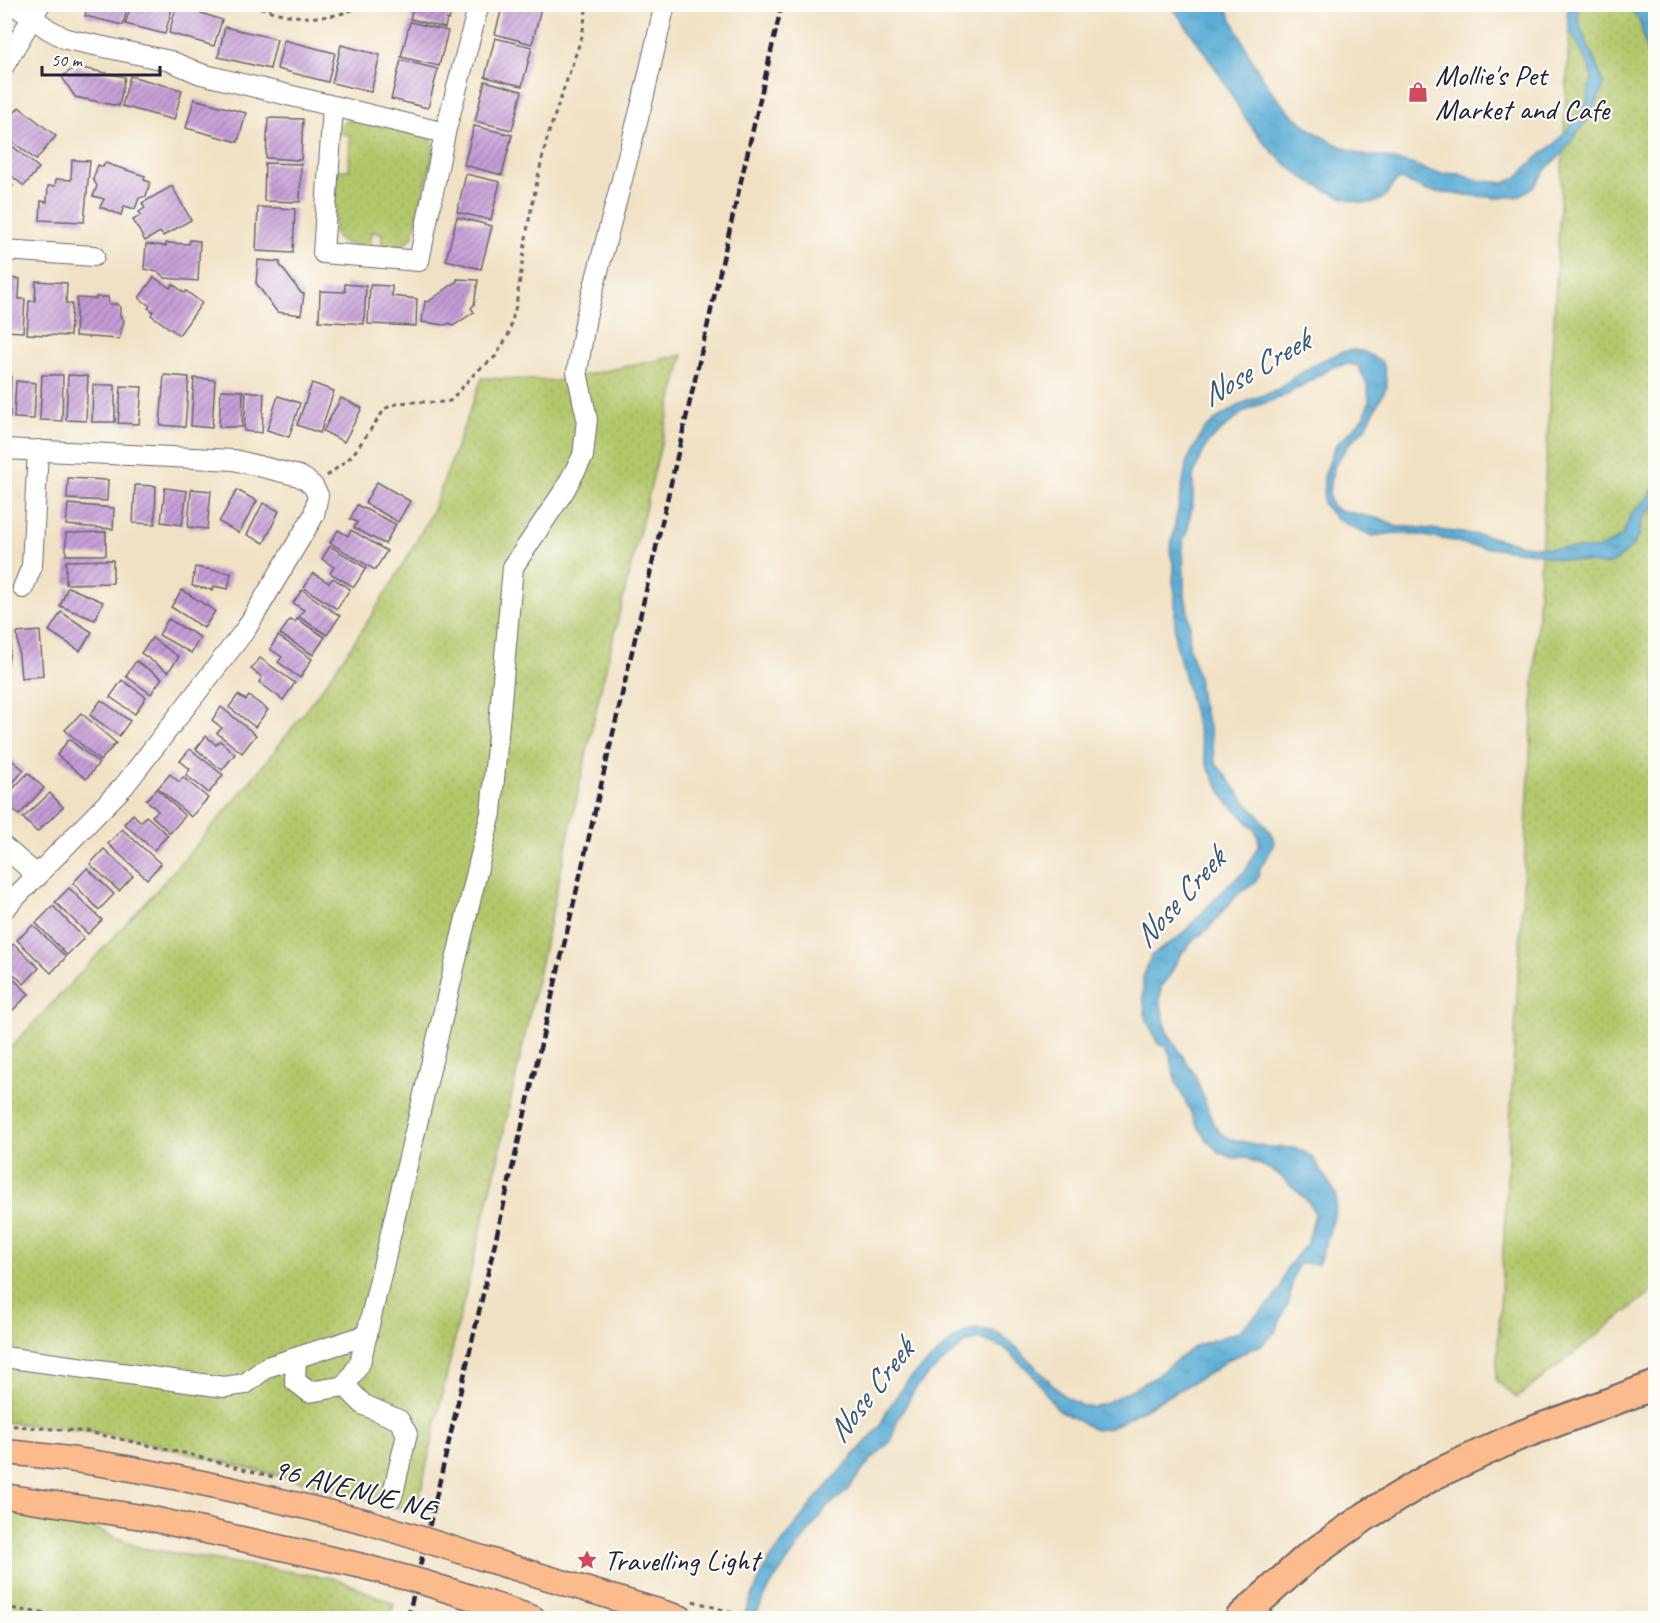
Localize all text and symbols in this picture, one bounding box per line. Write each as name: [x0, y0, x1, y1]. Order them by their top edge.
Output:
scale bar: [42, 39, 160, 77]
text: 50 m: [51, 49, 84, 71]
place label: Mollie's Pet Market and Cafe: [1435, 56, 1611, 128]
shop icon: Mollie's Pet Market and Cafe: [1406, 80, 1430, 104]
water label: Nose Creek: [1193, 317, 1322, 415]
water label: Nose Creek: [1124, 835, 1238, 956]
water label: Nose Creek: [817, 1327, 927, 1450]
street label: 96 AVENUE NE: [269, 1449, 443, 1530]
place label: Travelling Light: [604, 1541, 763, 1579]
place icon: Travelling Light: [575, 1548, 599, 1572]

